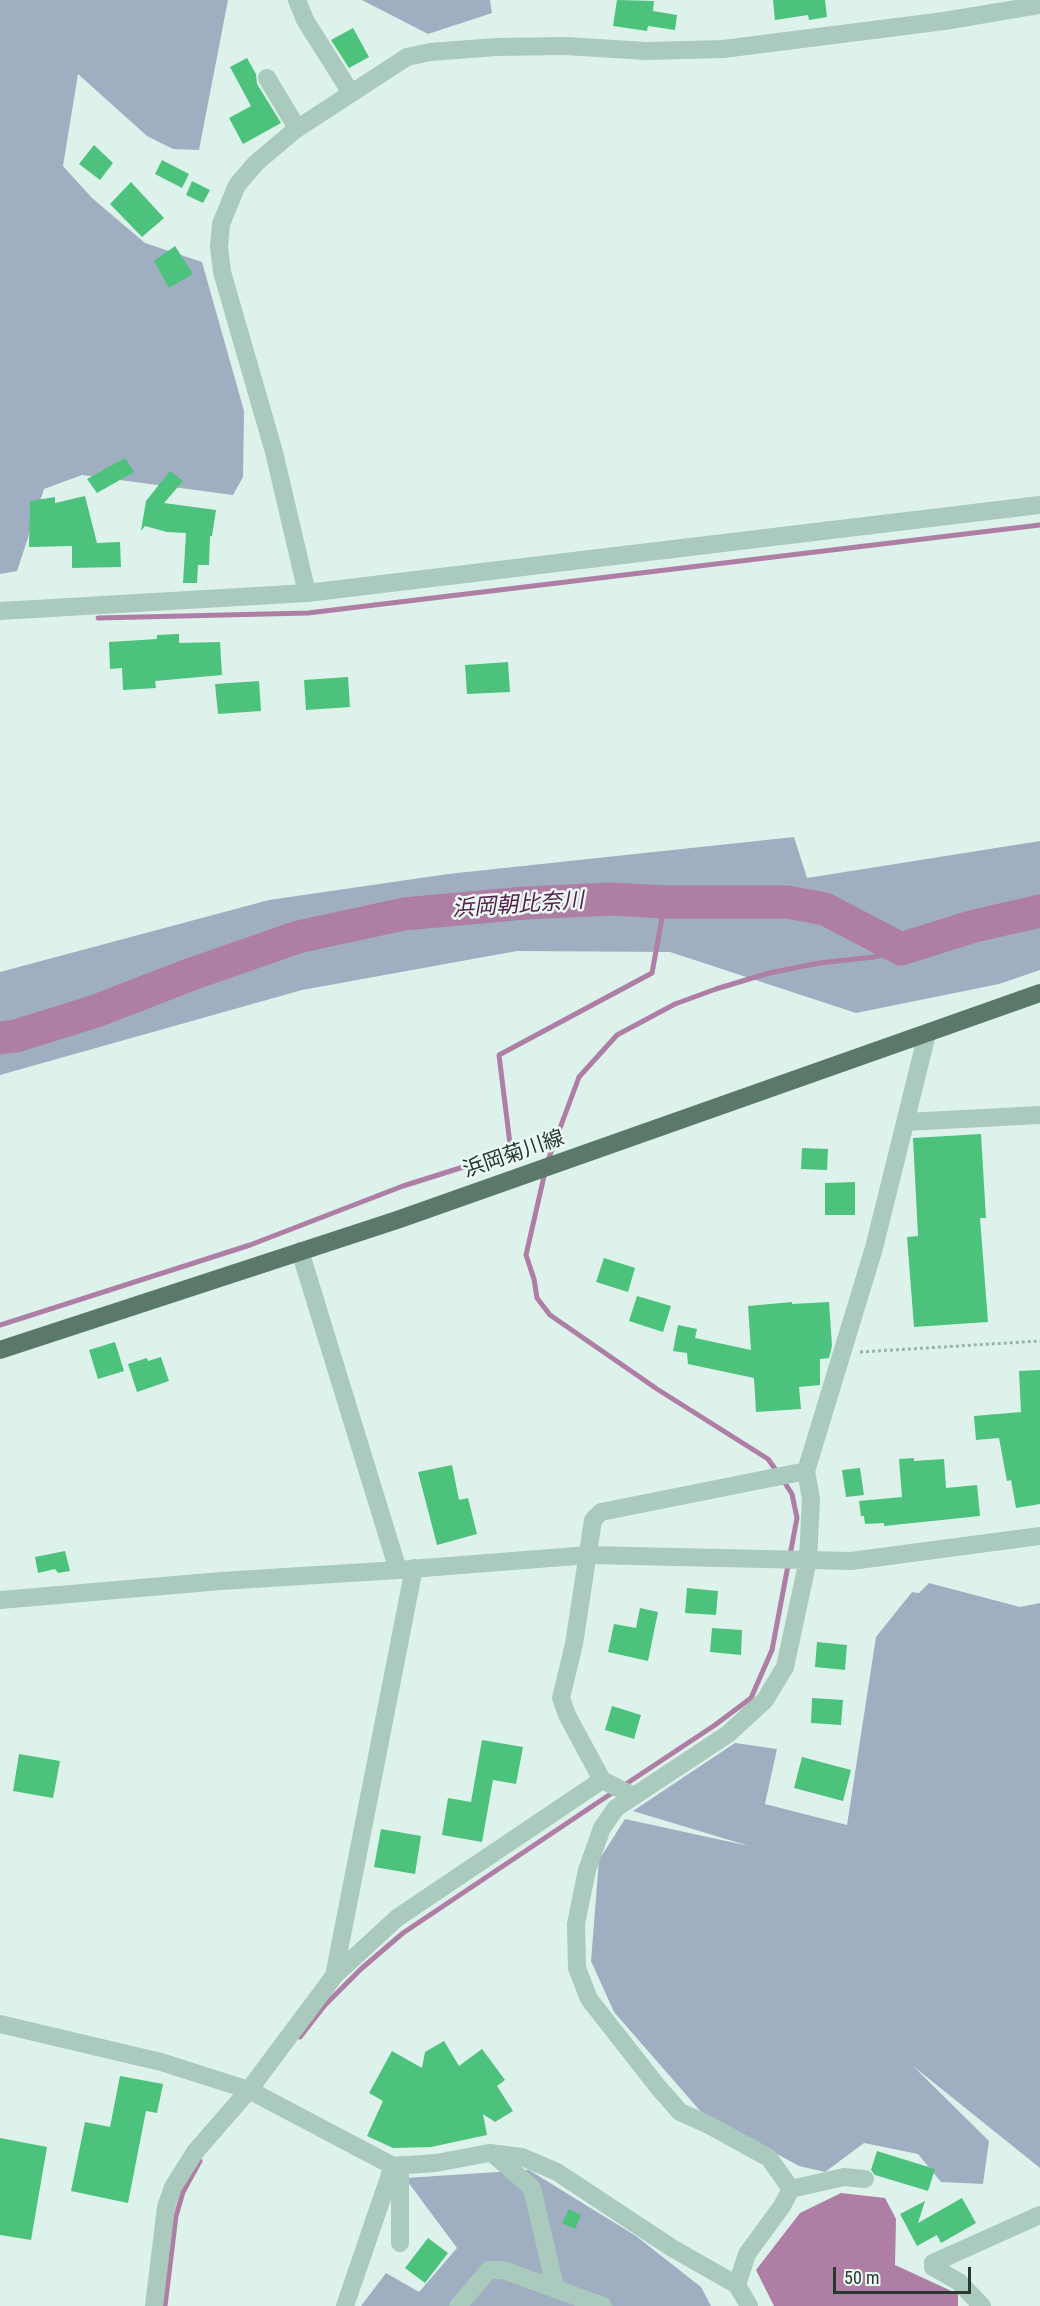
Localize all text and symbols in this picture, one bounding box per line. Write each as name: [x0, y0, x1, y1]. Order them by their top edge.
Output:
water label: 浜岡朝比奈川: [451, 888, 585, 924]
street label: 浜岡菊川線: [460, 1126, 568, 1184]
scale bar: [836, 2255, 974, 2293]
text: 50 m: [844, 2267, 879, 2288]

